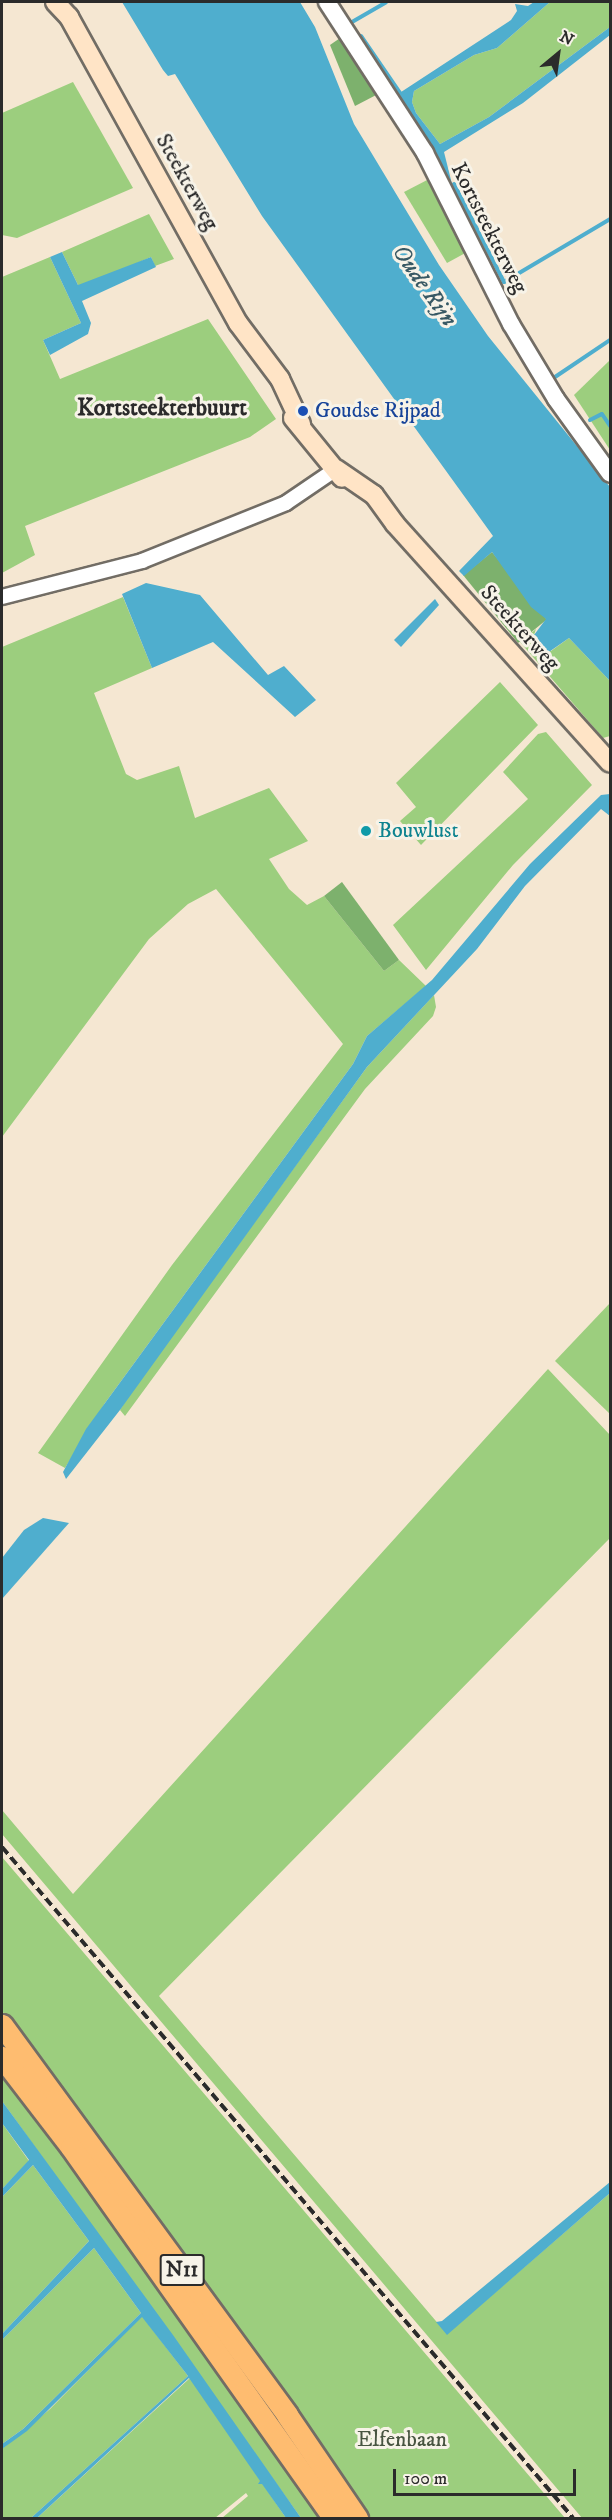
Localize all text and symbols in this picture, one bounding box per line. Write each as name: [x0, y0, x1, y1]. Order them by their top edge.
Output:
north arrow: [528, 24, 588, 84]
text: N: [556, 26, 577, 50]
street label: Steekterweg: [150, 129, 224, 235]
street label: Kortsteekterweg: [445, 158, 533, 298]
water label: Oude Rijn: [385, 239, 463, 333]
district label: Kortsteekterbuurt: [77, 395, 247, 423]
place label: Goudse Rijpad: [315, 398, 441, 424]
marker: Goudse Rijpad: [296, 404, 310, 418]
street label: Steekterweg: [475, 580, 565, 676]
place label: Bouwlust: [378, 818, 458, 844]
marker: Bouwlust: [359, 824, 373, 838]
road number: N11: [160, 2252, 204, 2288]
park label: Elfenbaan: [357, 2427, 447, 2453]
scale bar: [396, 2457, 579, 2495]
text: 100 m: [404, 2468, 447, 2490]

